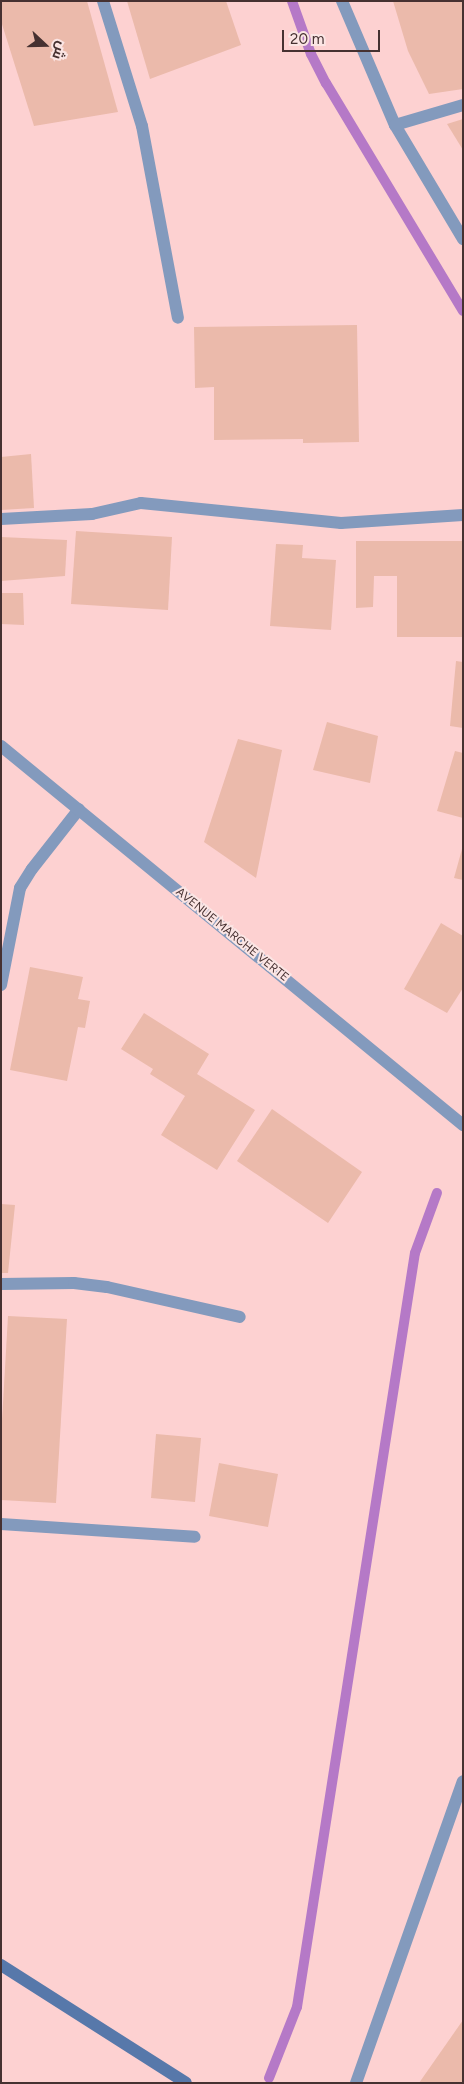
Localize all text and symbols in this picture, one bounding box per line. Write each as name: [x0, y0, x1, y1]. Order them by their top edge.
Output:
north arrow: [20, 20, 70, 70]
scale bar: [284, 20, 382, 52]
text: 20 m: [290, 30, 324, 48]
text: ش: [48, 39, 71, 62]
street label: AVENUE MARCHE VERTE: [173, 885, 291, 985]

